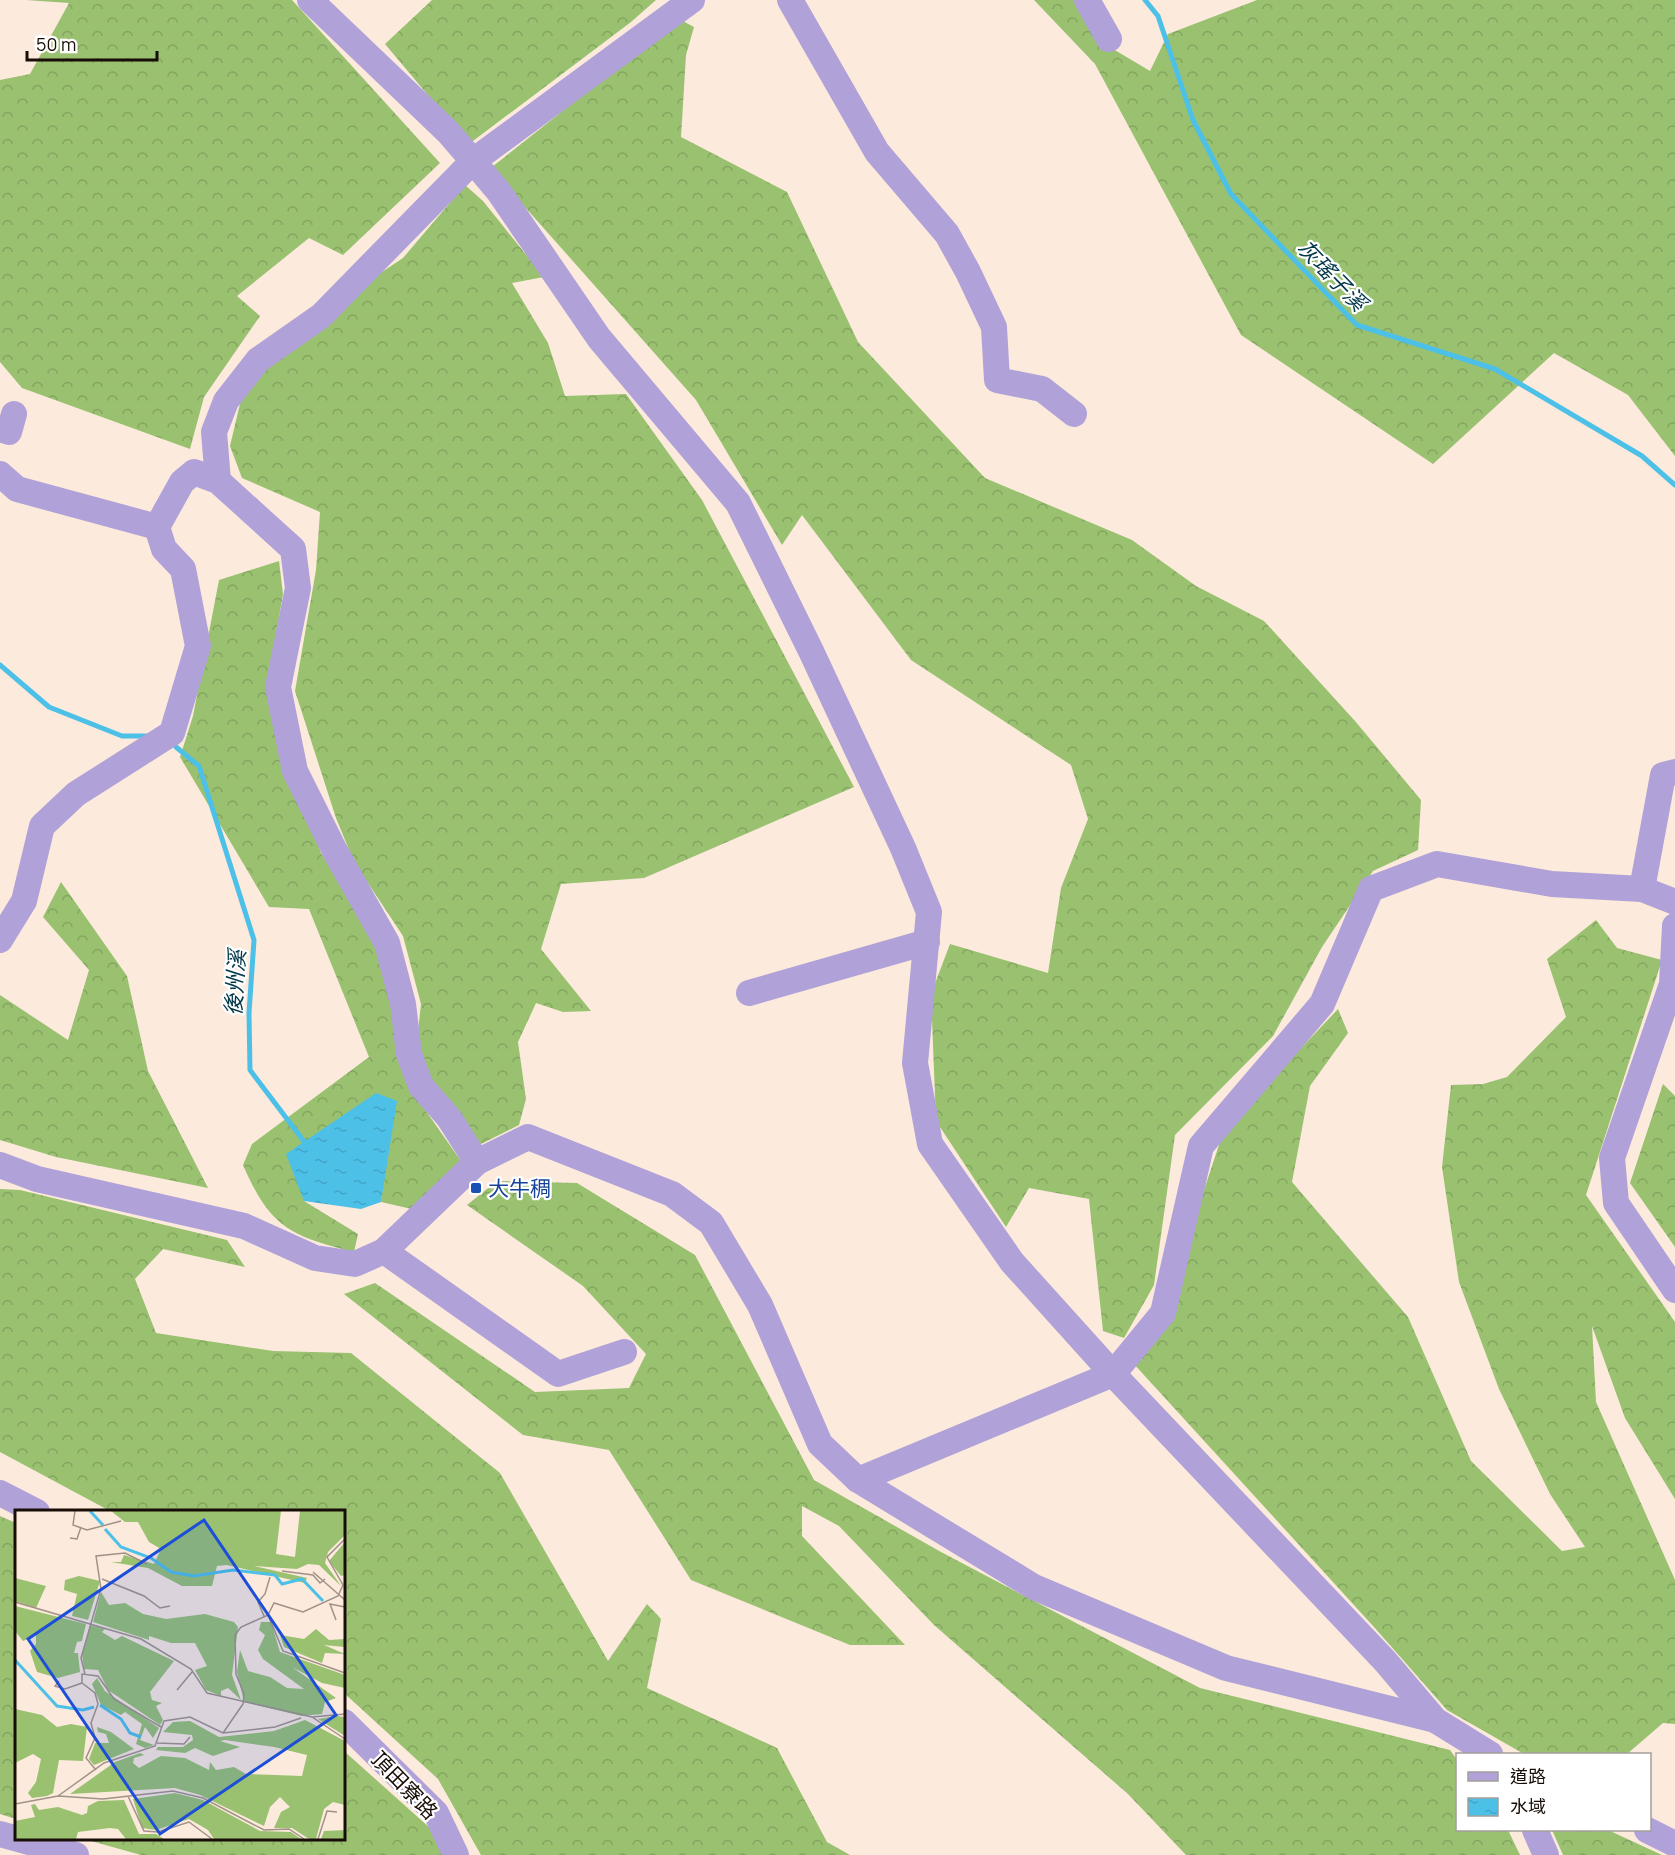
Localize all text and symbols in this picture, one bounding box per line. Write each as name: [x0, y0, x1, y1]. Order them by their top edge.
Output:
scale bar: [27, 24, 158, 62]
text: 50 m: [36, 32, 76, 56]
water label: 灰瑤子溪: [1291, 233, 1375, 319]
water label: 後州溪: [218, 946, 252, 1017]
place label: 大牛稠: [488, 1174, 551, 1202]
marker: 大牛稠: [469, 1181, 483, 1195]
inset map: [15, 1510, 345, 1840]
street label: 頂田寮路: [366, 1745, 444, 1825]
legend: [1456, 1753, 1651, 1831]
text: 道路: [1510, 1764, 1546, 1788]
text: 水域: [1510, 1794, 1546, 1818]

